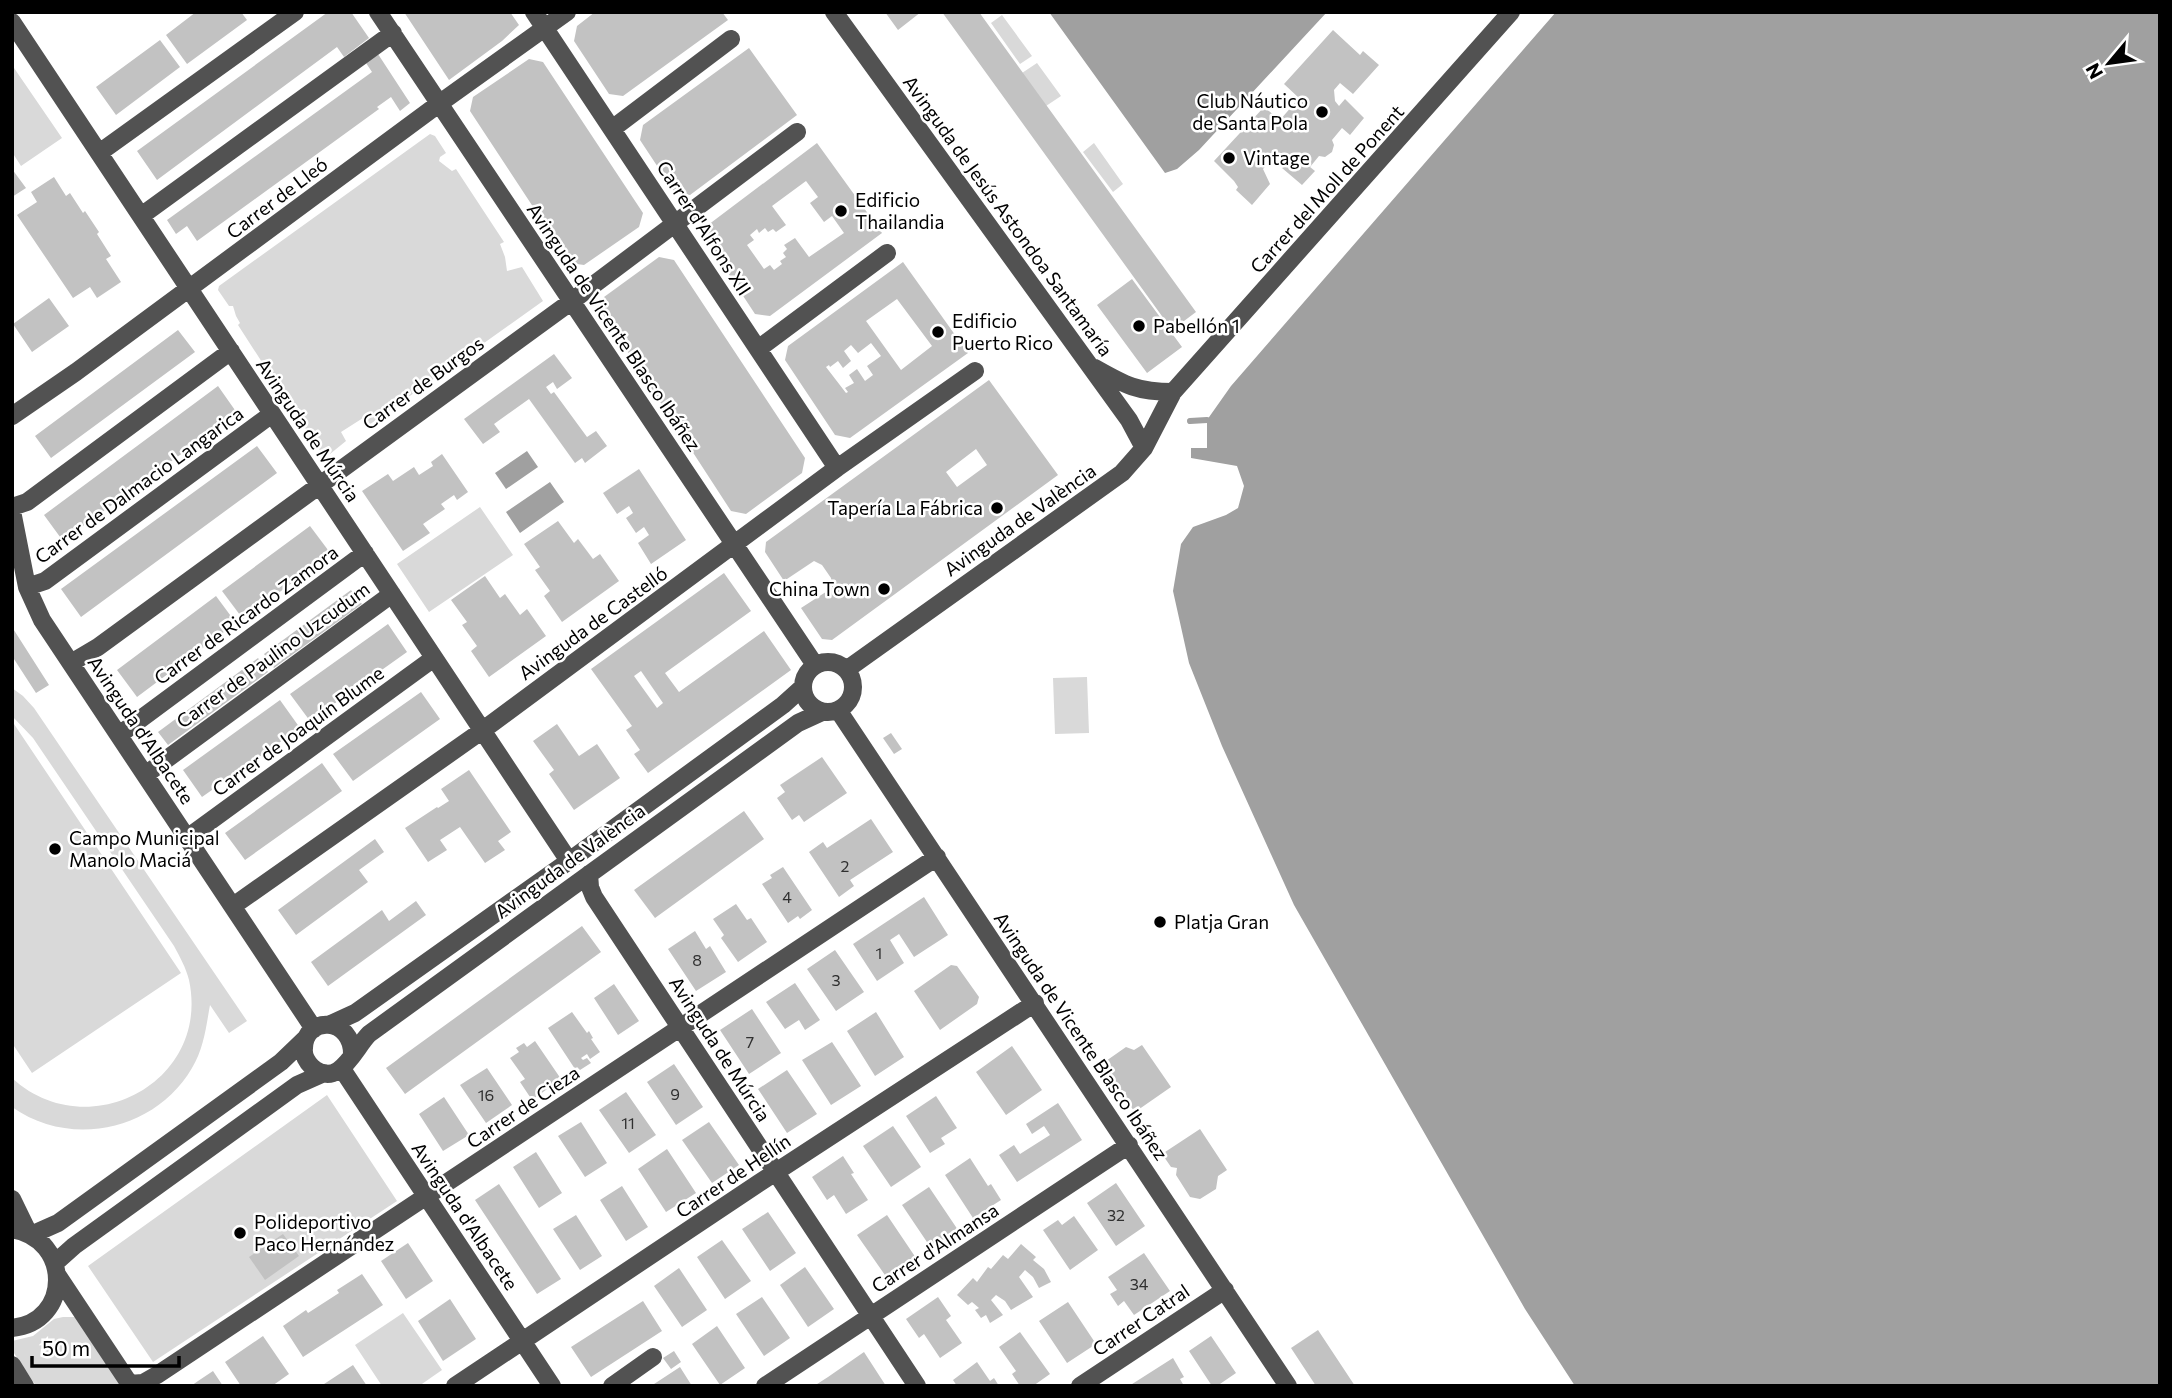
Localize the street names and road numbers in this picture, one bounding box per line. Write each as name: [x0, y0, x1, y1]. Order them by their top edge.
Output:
street label: Avinguda de Jesús Astondoa Santamaría: [899, 71, 1118, 360]
street label: Carrer del Moll de Ponent: [1245, 100, 1408, 278]
street label: Carrer de Lleó: [222, 152, 332, 243]
street label: Carrer d'Alfons XII: [652, 156, 756, 299]
street label: Avinguda de Vicente Blasco Ibáñez: [523, 198, 706, 455]
street label: Carrer de Burgos: [358, 331, 488, 434]
street label: Avinguda de Múrcia: [252, 354, 365, 506]
street label: Carrer de Dalmacio Langarica: [30, 401, 247, 568]
street label: Avinguda de València: [939, 459, 1100, 581]
street label: Carrer de Ricardo Zamora: [149, 540, 342, 689]
street label: Avinguda de Castelló: [514, 561, 672, 684]
street label: Carrer de Paulino Uzcudum: [172, 577, 374, 732]
street label: Avinguda d'Albacete: [83, 652, 199, 808]
street label: Carrer de Joaquín Blume: [208, 661, 388, 800]
street label: Avinguda de València: [490, 798, 649, 923]
street label: Avinguda de Vicente Blasco Ibáñez: [990, 907, 1173, 1164]
street label: Avinguda de Múrcia: [665, 972, 776, 1126]
street label: Carrer de Cieza: [462, 1060, 583, 1153]
street label: Carrer de Hellín: [671, 1129, 794, 1222]
street label: Avinguda d'Albacete: [407, 1138, 523, 1294]
street label: Carrer d'Almansa: [867, 1198, 1003, 1297]
street label: Carrer Catral: [1088, 1279, 1194, 1360]

